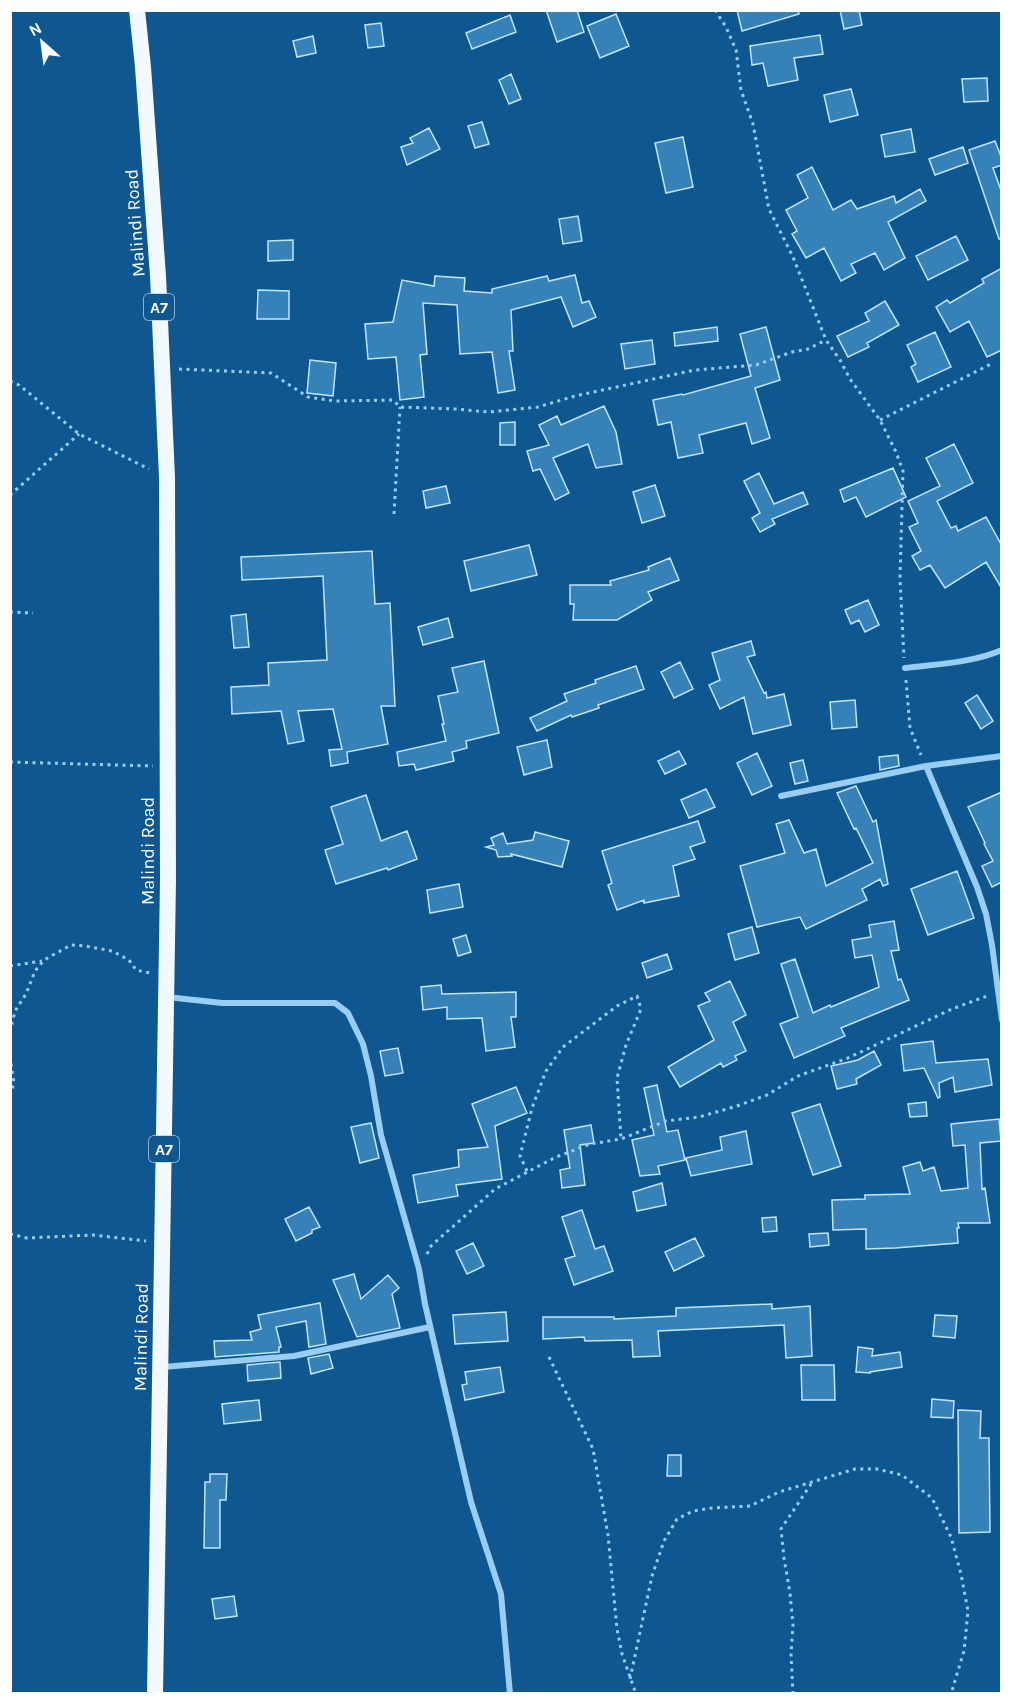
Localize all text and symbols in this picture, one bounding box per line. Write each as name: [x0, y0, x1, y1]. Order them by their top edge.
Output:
north arrow: [12, 12, 72, 72]
text: N: [26, 18, 45, 40]
street label: Malindi Road: [120, 168, 150, 278]
road number: A7: [144, 294, 174, 320]
street label: Malindi Road: [137, 797, 159, 905]
road number: A7: [149, 1136, 179, 1162]
street label: Malindi Road: [129, 1283, 153, 1391]

